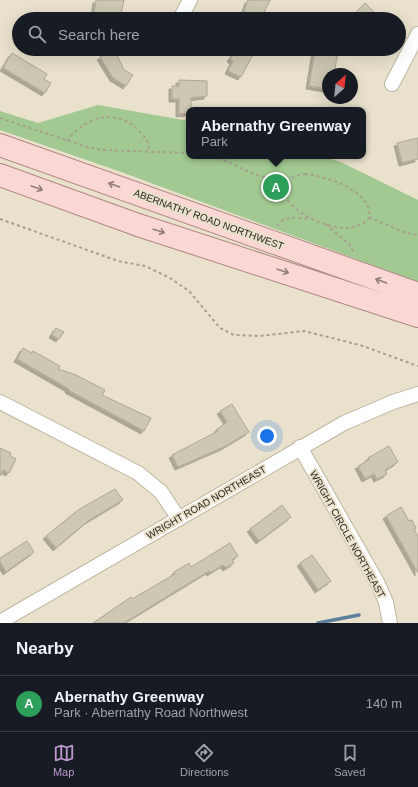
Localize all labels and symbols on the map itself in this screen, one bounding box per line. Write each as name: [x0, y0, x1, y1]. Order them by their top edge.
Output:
north arrow: [322, 68, 358, 104]
pin: A: [263, 172, 289, 202]
one-way arrow: [108, 181, 120, 189]
one-way arrow: [30, 185, 43, 192]
street label: ABERNATHY ROAD NORTHWEST: [132, 186, 286, 252]
one-way arrow: [153, 228, 165, 236]
one-way arrow: [276, 268, 289, 275]
one-way arrow: [375, 277, 388, 284]
your location: [257, 426, 277, 446]
street label: WRIGHT ROAD NORTHEAST: [144, 464, 268, 541]
street label: WRIGHT CIRCLE NORTHEAST: [308, 469, 387, 600]

